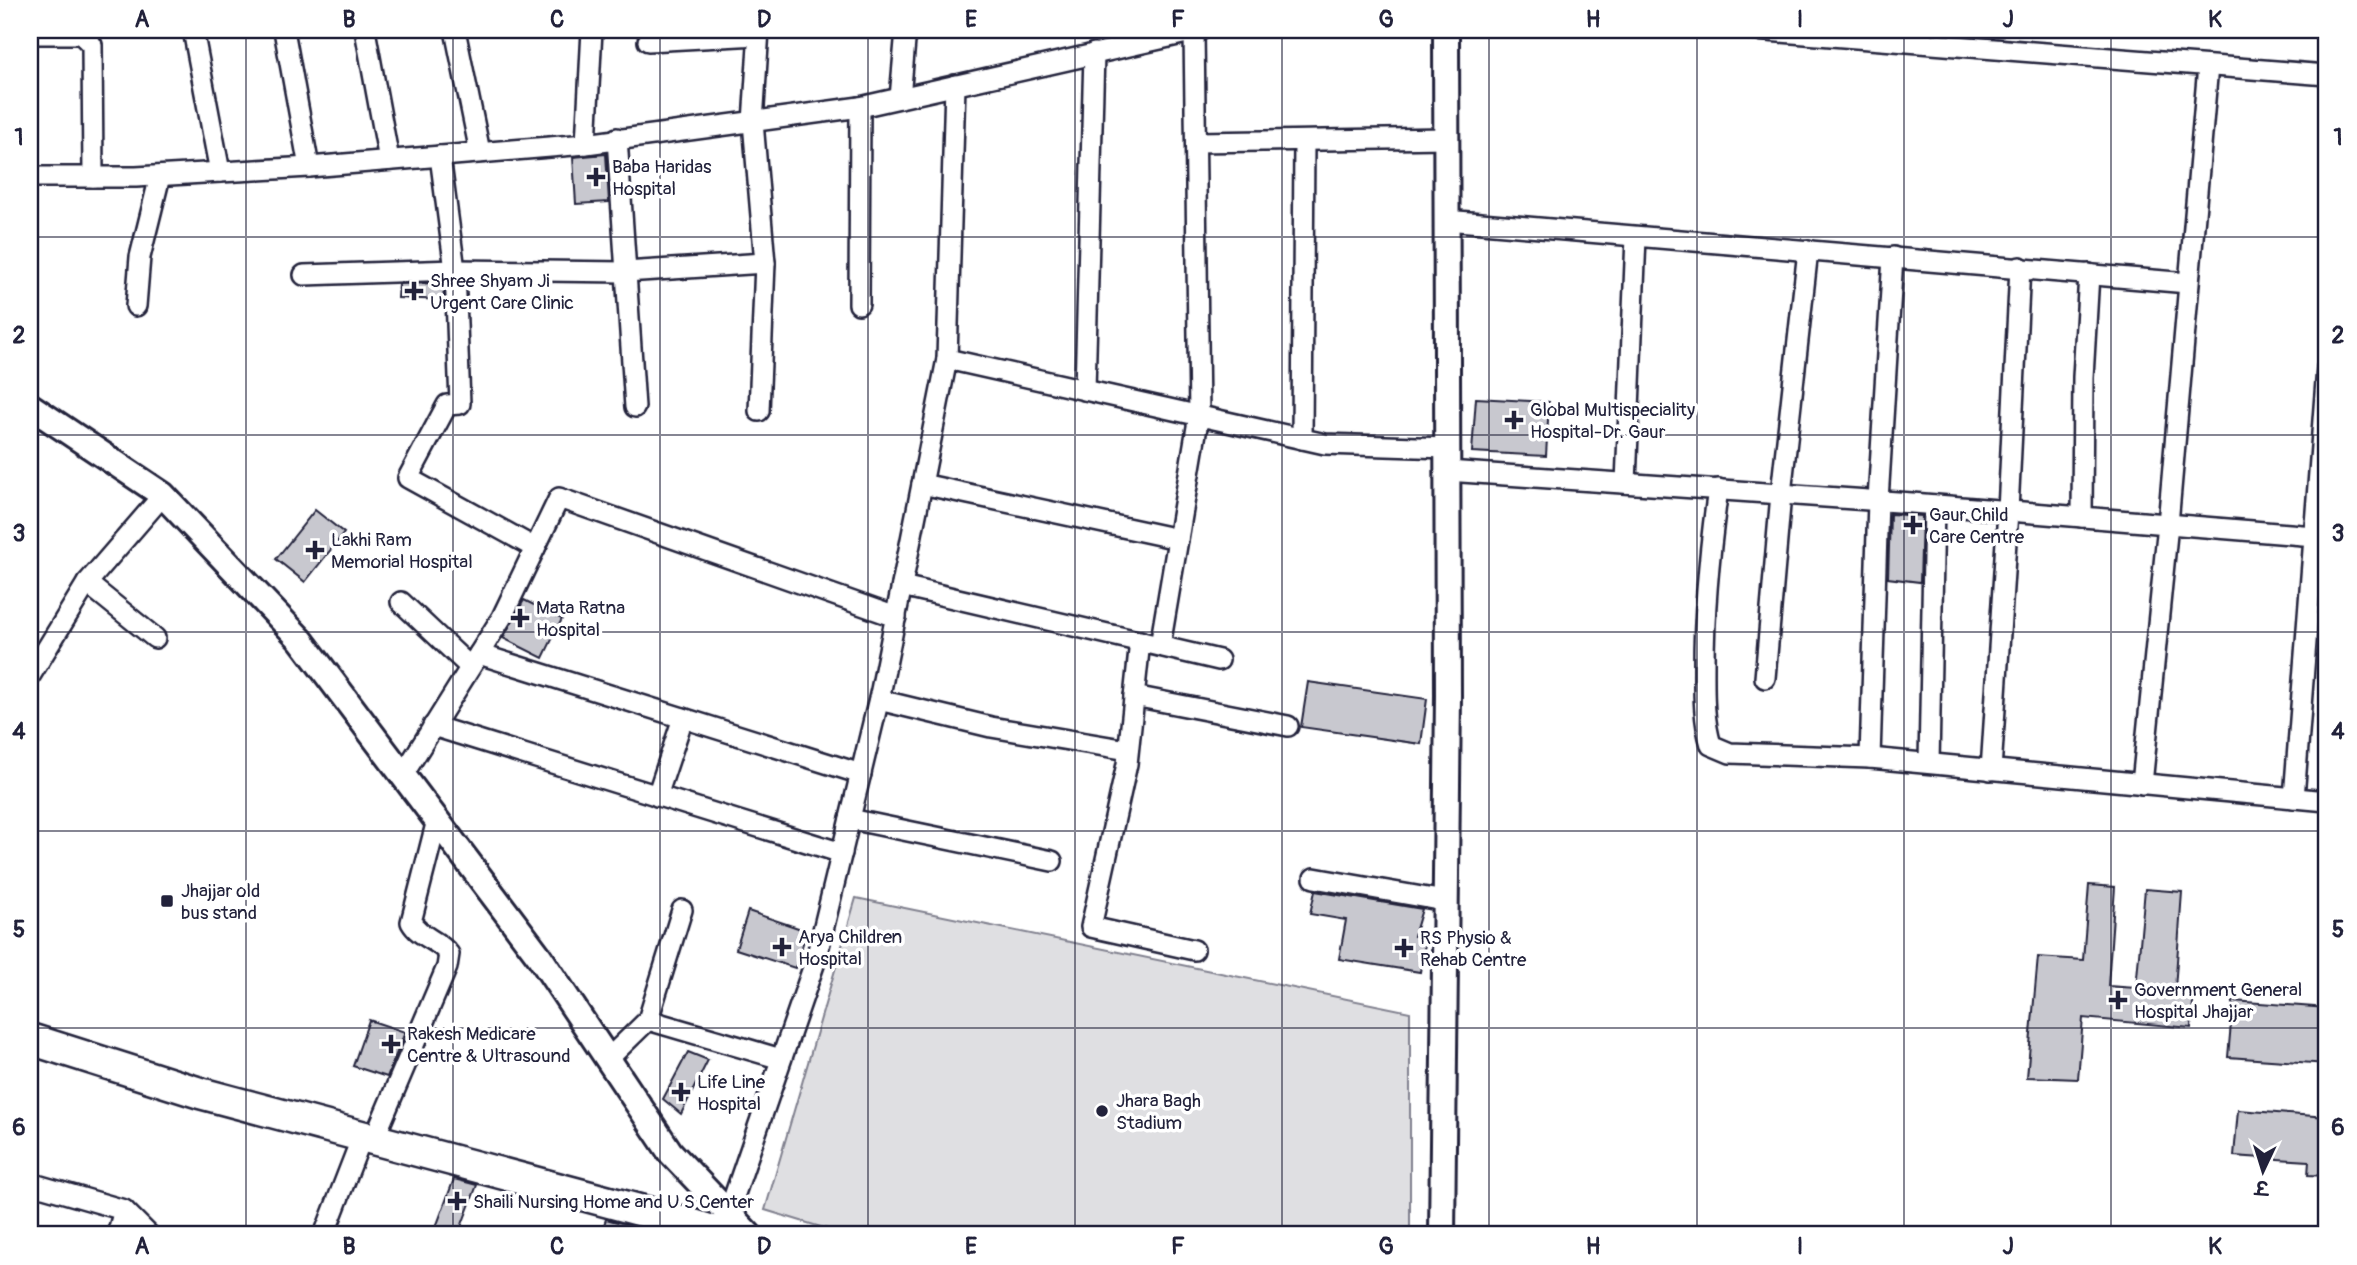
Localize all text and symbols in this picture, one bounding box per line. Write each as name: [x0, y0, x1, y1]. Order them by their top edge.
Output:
text: A: [135, 5, 150, 34]
text: B: [342, 5, 356, 34]
text: C: [550, 5, 564, 34]
text: D: [757, 5, 771, 34]
text: E: [965, 5, 977, 34]
text: F: [1171, 5, 1185, 34]
text: G: [1378, 5, 1394, 34]
text: H: [1586, 5, 1600, 34]
text: I: [1797, 5, 1803, 34]
text: J: [2002, 5, 2014, 34]
text: K: [2208, 5, 2222, 34]
text: 1: [15, 123, 24, 152]
text: 1: [2334, 123, 2343, 152]
place label: Baba Haridas Hospital: [612, 155, 712, 201]
marker: Baba Haridas Hospital: [586, 167, 606, 187]
place label: Shree Shyam Ji Urgent Care Clinic: [430, 269, 574, 315]
marker: Shree Shyam Ji Urgent Care Clinic: [404, 281, 424, 301]
text: 2: [13, 321, 26, 350]
text: 2: [2332, 321, 2345, 350]
place label: Global Multispeciality Hospital-Dr. Gaur: [1530, 398, 1695, 444]
marker: Global Multispeciality Hospital-Dr. Gaur: [1504, 410, 1524, 430]
place label: Gaur Child Care Centre: [1929, 503, 2025, 549]
marker: Gaur Child Care Centre: [1903, 515, 1923, 535]
text: 3: [13, 519, 25, 548]
text: 3: [2332, 519, 2344, 548]
place label: Lakhi Ram Memorial Hospital: [331, 528, 473, 574]
marker: Lakhi Ram Memorial Hospital: [305, 540, 325, 560]
place label: Mata Ratna Hospital: [536, 596, 625, 642]
marker: Mata Ratna Hospital: [510, 608, 530, 628]
text: 4: [12, 717, 26, 746]
text: 4: [2331, 717, 2345, 746]
place label: Jhajjar old bus stand: [181, 879, 260, 925]
marker: Jhajjar old bus stand: [159, 893, 175, 909]
text: 5: [13, 915, 25, 944]
text: 5: [2332, 915, 2344, 944]
place label: Arya Children Hospital: [798, 925, 902, 971]
place label: RS Physio & Rehab Centre: [1420, 926, 1527, 972]
marker: Arya Children Hospital: [772, 937, 792, 957]
marker: RS Physio & Rehab Centre: [1394, 938, 1414, 958]
place label: Government General Hospital Jhajjar: [2134, 978, 2302, 1024]
marker: Government General Hospital Jhajjar: [2108, 990, 2128, 1010]
place label: Rakesh Medicare Centre & Ultrasound: [407, 1022, 571, 1068]
marker: Rakesh Medicare Centre & Ultrasound: [381, 1034, 401, 1054]
place label: Life Line Hospital: [697, 1070, 766, 1116]
marker: Life Line Hospital: [671, 1082, 691, 1102]
place label: Jhara Bagh Stadium: [1116, 1089, 1201, 1135]
marker: Jhara Bagh Stadium: [1094, 1103, 1110, 1119]
text: 6: [12, 1113, 26, 1142]
text: 6: [2331, 1113, 2345, 1142]
north arrow: [2228, 1136, 2298, 1206]
text: उ: [2252, 1174, 2271, 1200]
place label: Shaili Nursing Home and U S Center: [473, 1190, 754, 1214]
marker: Shaili Nursing Home and U S Center: [447, 1191, 467, 1211]
text: A: [135, 1232, 150, 1261]
text: B: [342, 1232, 356, 1261]
text: C: [550, 1232, 564, 1261]
text: D: [757, 1232, 771, 1261]
text: E: [965, 1232, 977, 1261]
text: F: [1171, 1232, 1185, 1261]
text: G: [1378, 1232, 1394, 1261]
text: H: [1586, 1232, 1600, 1261]
text: I: [1797, 1232, 1803, 1261]
text: J: [2002, 1232, 2014, 1261]
text: K: [2208, 1232, 2222, 1261]

